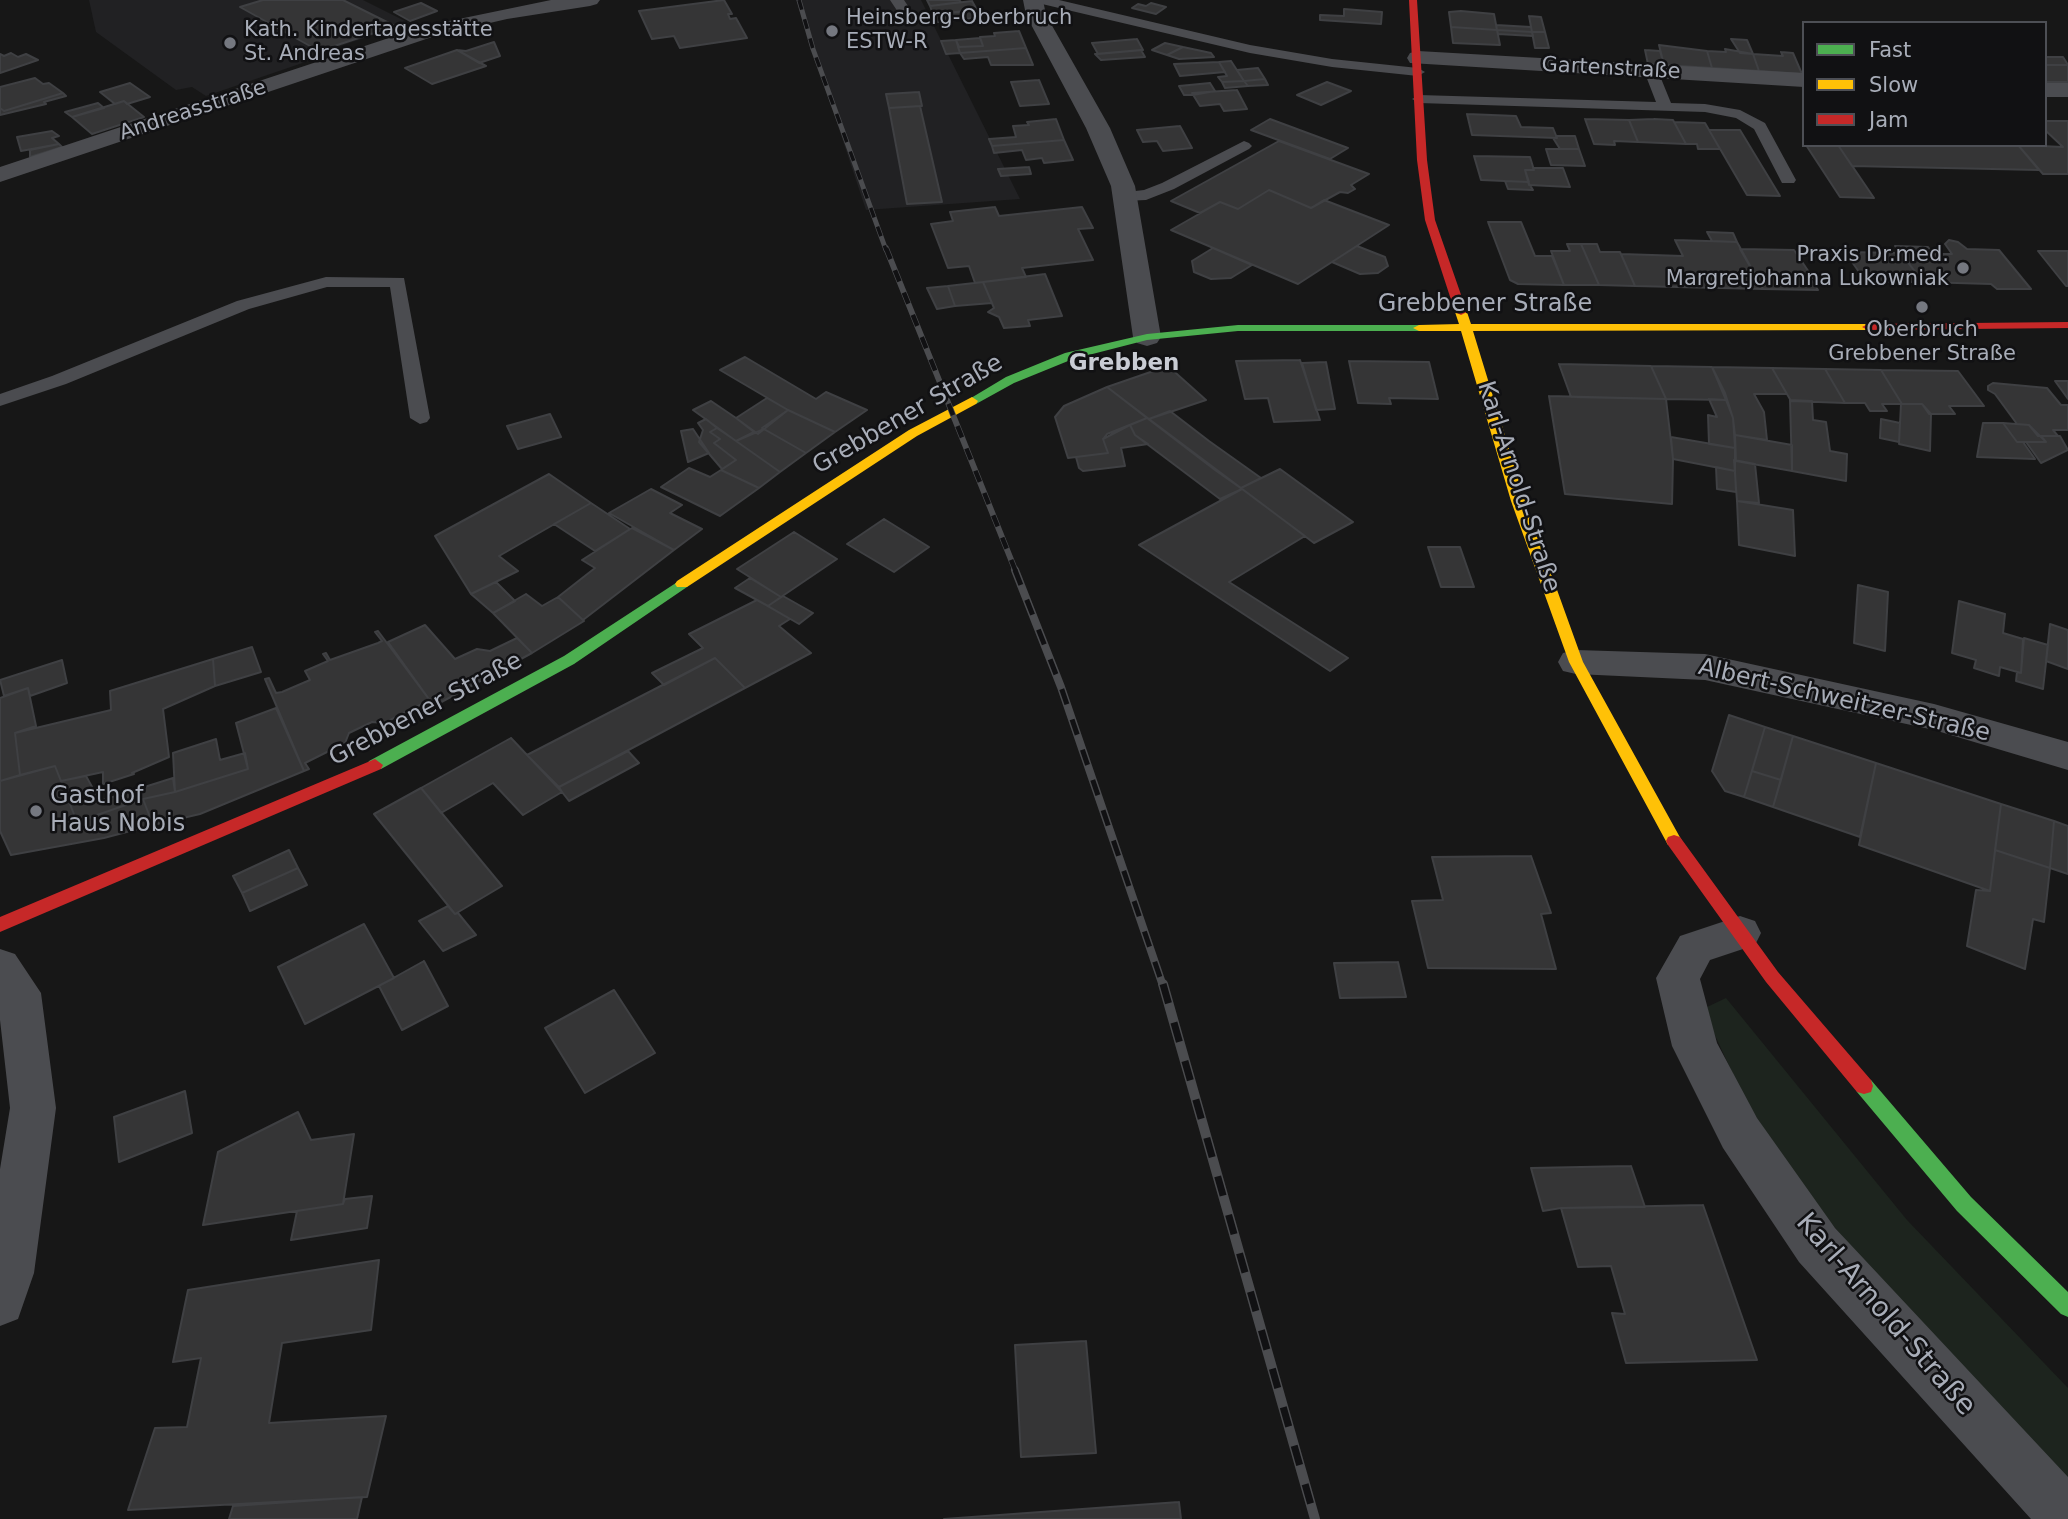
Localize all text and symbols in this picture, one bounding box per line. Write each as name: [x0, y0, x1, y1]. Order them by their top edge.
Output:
place label: Heinsberg-Oberbruch ESTW-R: [846, 6, 1072, 56]
place label: Kath. Kindertagesstätte St. Andreas: [244, 18, 493, 68]
legend: [1802, 21, 2047, 147]
marker: Heinsberg-Oberbruch ESTW-R: [824, 23, 840, 39]
marker: Kath. Kindertagesstätte St. Andreas: [222, 35, 238, 51]
text: Fast: [1869, 38, 1911, 62]
street label: Gartenstraße: [1541, 53, 1681, 85]
text: Slow: [1869, 73, 1918, 97]
street label: Andreasstraße: [116, 75, 270, 147]
text: Jam: [1869, 108, 1909, 132]
place label: Praxis Dr.med. Margretjohanna Lukowniak: [1666, 243, 1949, 293]
marker: Praxis Dr.med. Margretjohanna Lukowniak: [1955, 260, 1971, 276]
street label: Grebbener Straße: [1378, 291, 1592, 319]
marker: Oberbruch Grebbener Straße: [1914, 299, 1930, 315]
place label: Oberbruch Grebbener Straße: [1828, 318, 2016, 368]
street label: Grebbener Straße: [808, 349, 1008, 481]
district label: Grebben: [1069, 350, 1179, 378]
street label: Karl-Arnold-Straße: [1470, 378, 1566, 596]
street label: Grebbener Straße: [325, 647, 527, 773]
street label: Albert-Schweitzer-Straße: [1695, 653, 1993, 749]
place label: Gasthof Haus Nobis: [50, 783, 185, 839]
marker: Gasthof Haus Nobis: [28, 803, 44, 819]
street label: Karl-Arnold-Straße: [1788, 1207, 1982, 1423]

